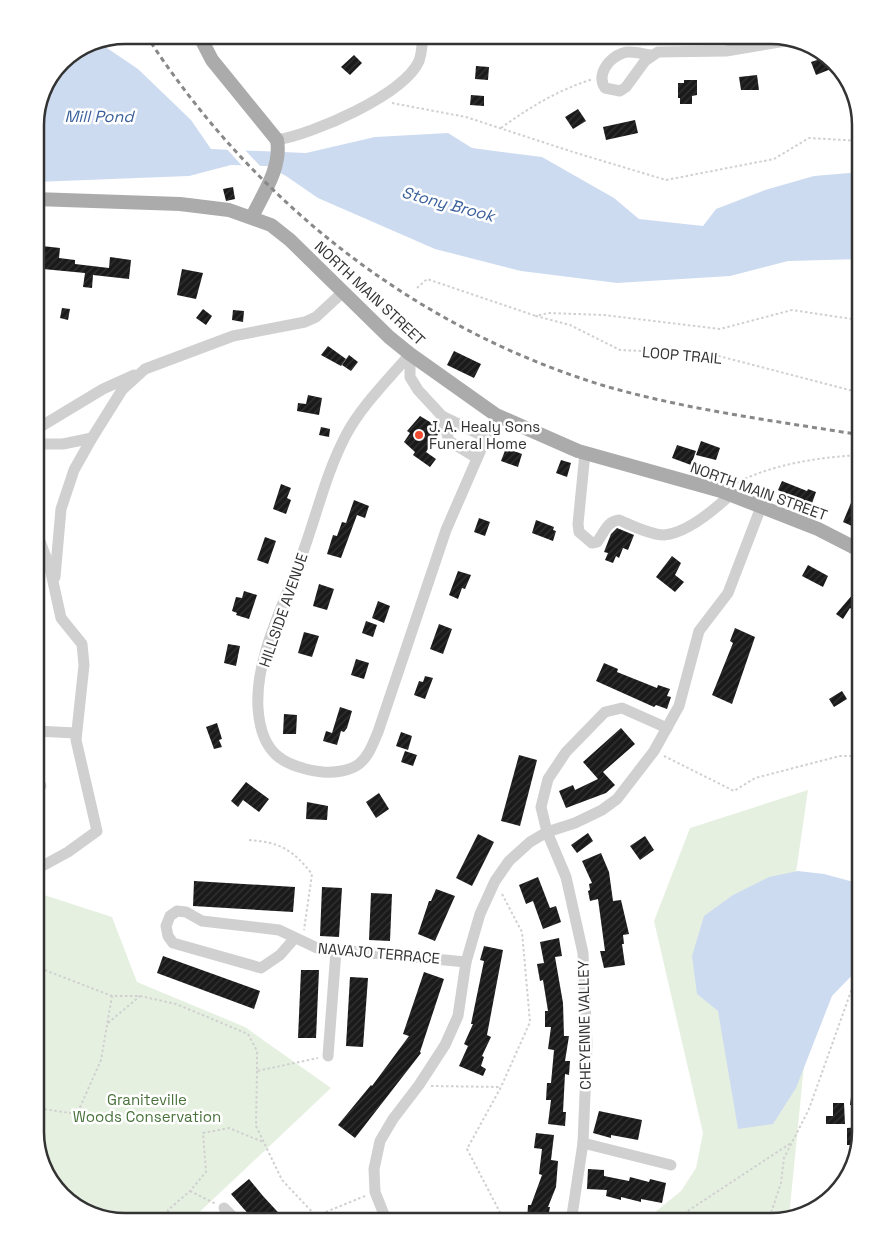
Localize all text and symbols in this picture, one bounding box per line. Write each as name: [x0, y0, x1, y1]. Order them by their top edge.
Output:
water label: Mill Pond: [64, 106, 135, 127]
water label: Stony Brook: [399, 182, 499, 227]
street label: NORTH MAIN STREET: [311, 237, 429, 349]
street label: LOOP TRAIL: [641, 342, 723, 368]
place label: J. A. Healy Sons Funeral Home: [429, 417, 540, 453]
marker: J. A. Healy Sons Funeral Home: [413, 429, 425, 441]
street label: NORTH MAIN STREET: [688, 457, 830, 525]
street label: HILLSIDE AVENUE: [255, 550, 311, 670]
street label: NAVAJO TERRACE: [317, 938, 441, 968]
street label: CHEYENNE VALLEY: [573, 960, 595, 1090]
park label: Graniteville Woods Conservation: [73, 1090, 221, 1126]

